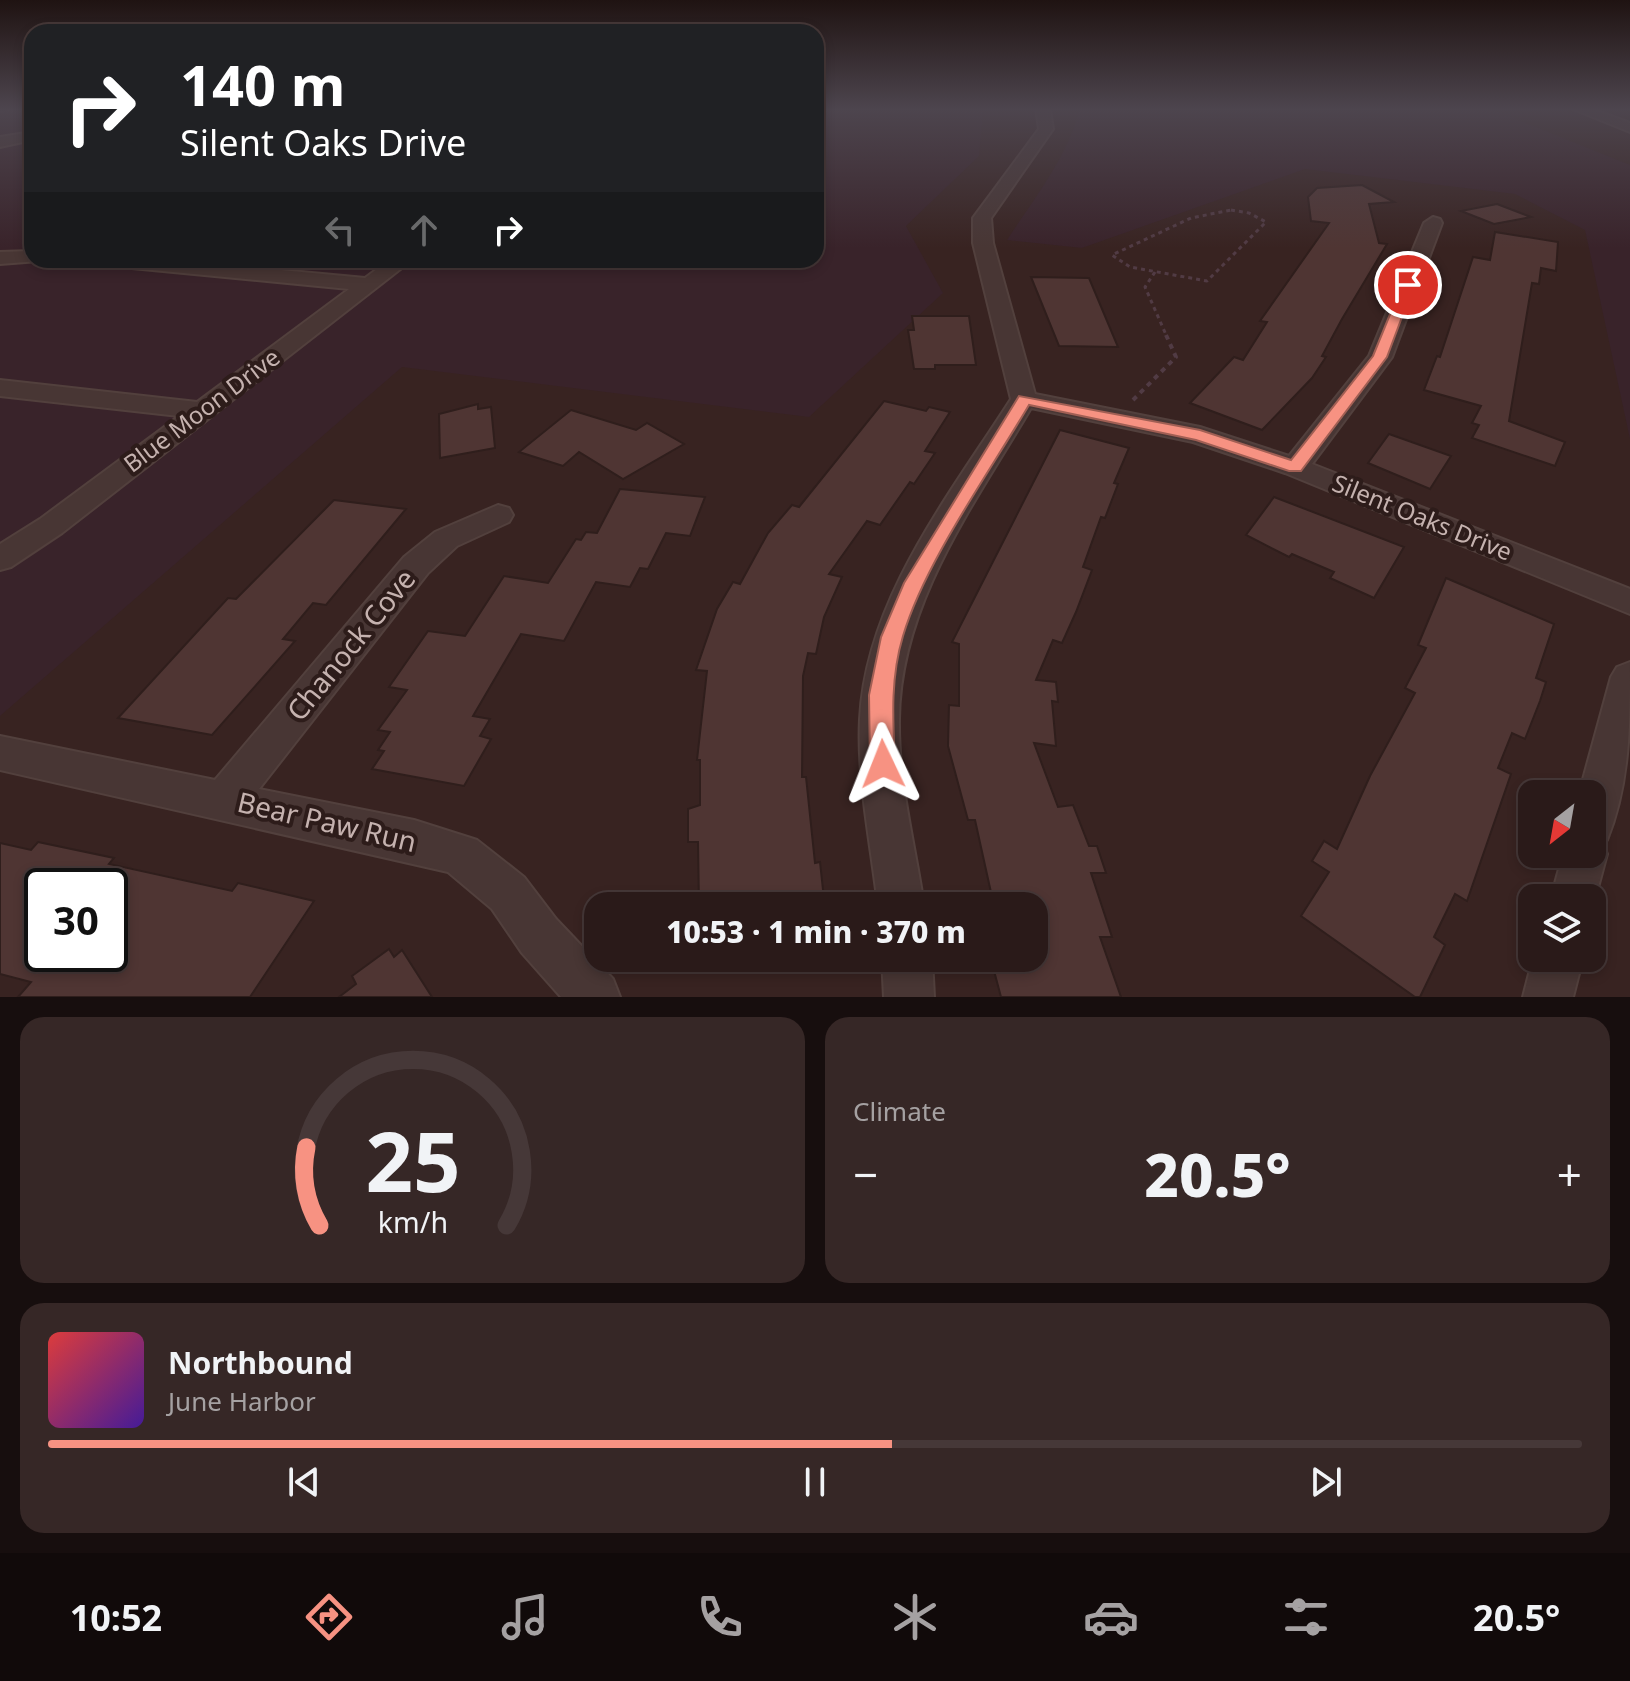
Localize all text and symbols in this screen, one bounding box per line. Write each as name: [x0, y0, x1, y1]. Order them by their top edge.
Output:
text: 140 m: [180, 46, 345, 122]
icon: right: [48, 56, 152, 160]
text: Silent Oaks Drive: [180, 118, 466, 167]
icon: left: [318, 208, 362, 252]
icon: ahead: [402, 208, 446, 252]
icon: right: [486, 208, 530, 252]
pin: [1374, 251, 1442, 319]
icon: arrive: [1386, 263, 1430, 307]
street label: Blue Moon Drive: [116, 340, 286, 479]
street label: Silent Oaks Drive: [1328, 466, 1517, 568]
street label: Chanock Cove: [277, 561, 423, 728]
position arrow: [841, 722, 925, 806]
north arrow: [1518, 780, 1606, 868]
map controls: [1518, 780, 1606, 972]
street label: Bear Paw Run: [234, 782, 420, 860]
speed limit sign: 30: [24, 868, 128, 972]
button: layers: [1518, 884, 1606, 972]
text: 10:53 · 1 min · 370 m: [666, 911, 966, 952]
text: Climate: [853, 1093, 946, 1129]
text: 25: [365, 1103, 460, 1216]
text: 20.5°: [1144, 1133, 1291, 1215]
text: −: [853, 1144, 878, 1204]
text: +: [1557, 1144, 1582, 1204]
text: km/h: [377, 1202, 448, 1241]
text: Northbound: [168, 1342, 353, 1383]
text: June Harbor: [168, 1383, 316, 1419]
icon: previous: [282, 1460, 326, 1504]
icon: pause: [793, 1460, 837, 1504]
icon: next: [1304, 1460, 1348, 1504]
icon: directions: [301, 1589, 357, 1645]
icon: music: [497, 1589, 553, 1645]
icon: phone: [692, 1589, 748, 1645]
icon: climate: [887, 1589, 943, 1645]
icon: car: [1083, 1589, 1139, 1645]
icon: filters: [1278, 1589, 1334, 1645]
text: 10:52: [70, 1593, 162, 1642]
text: 20.5°: [1473, 1593, 1560, 1642]

